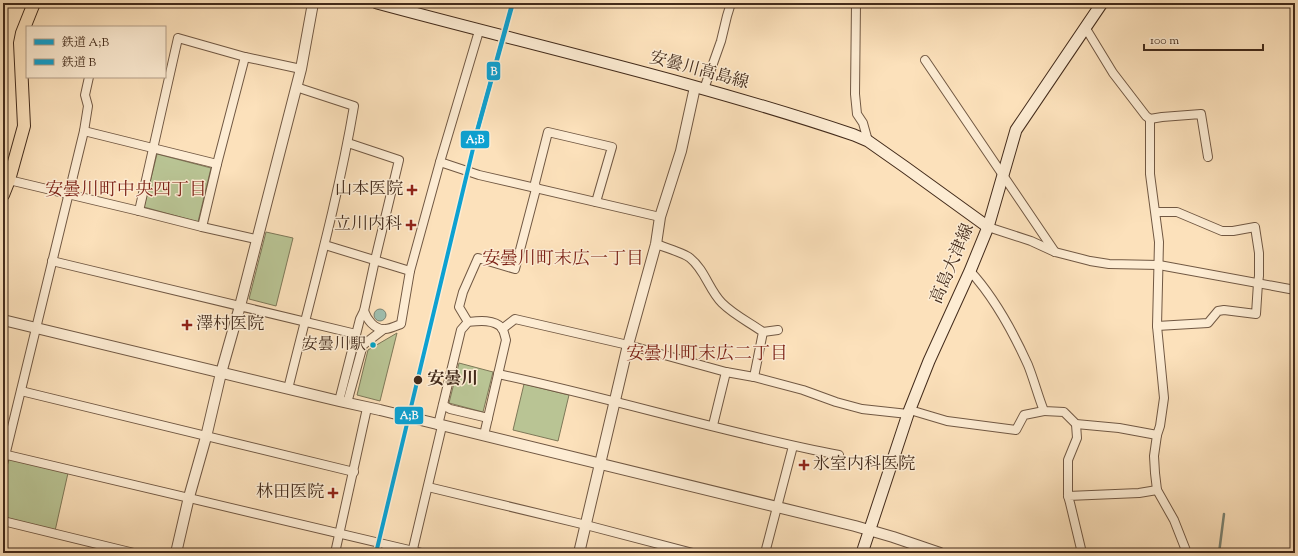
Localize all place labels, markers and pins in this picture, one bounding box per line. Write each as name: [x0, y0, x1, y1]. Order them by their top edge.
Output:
place label: 山本医院: [335, 178, 403, 202]
marker: 山本医院: [406, 184, 418, 196]
place label: 立川内科: [334, 213, 402, 237]
marker: 立川内科: [405, 219, 417, 231]
place label: 澤村医院: [196, 313, 264, 337]
marker: 澤村医院: [181, 319, 193, 331]
place label: 安曇川駅: [302, 334, 366, 357]
marker: 安曇川駅: [368, 340, 378, 350]
place label: 安曇川: [427, 368, 478, 392]
marker: 安曇川: [412, 374, 424, 386]
place label: 氷室内科医院: [813, 453, 915, 477]
marker: 氷室内科医院: [798, 459, 810, 471]
place label: 林田医院: [256, 481, 324, 505]
marker: 林田医院: [327, 487, 339, 499]

